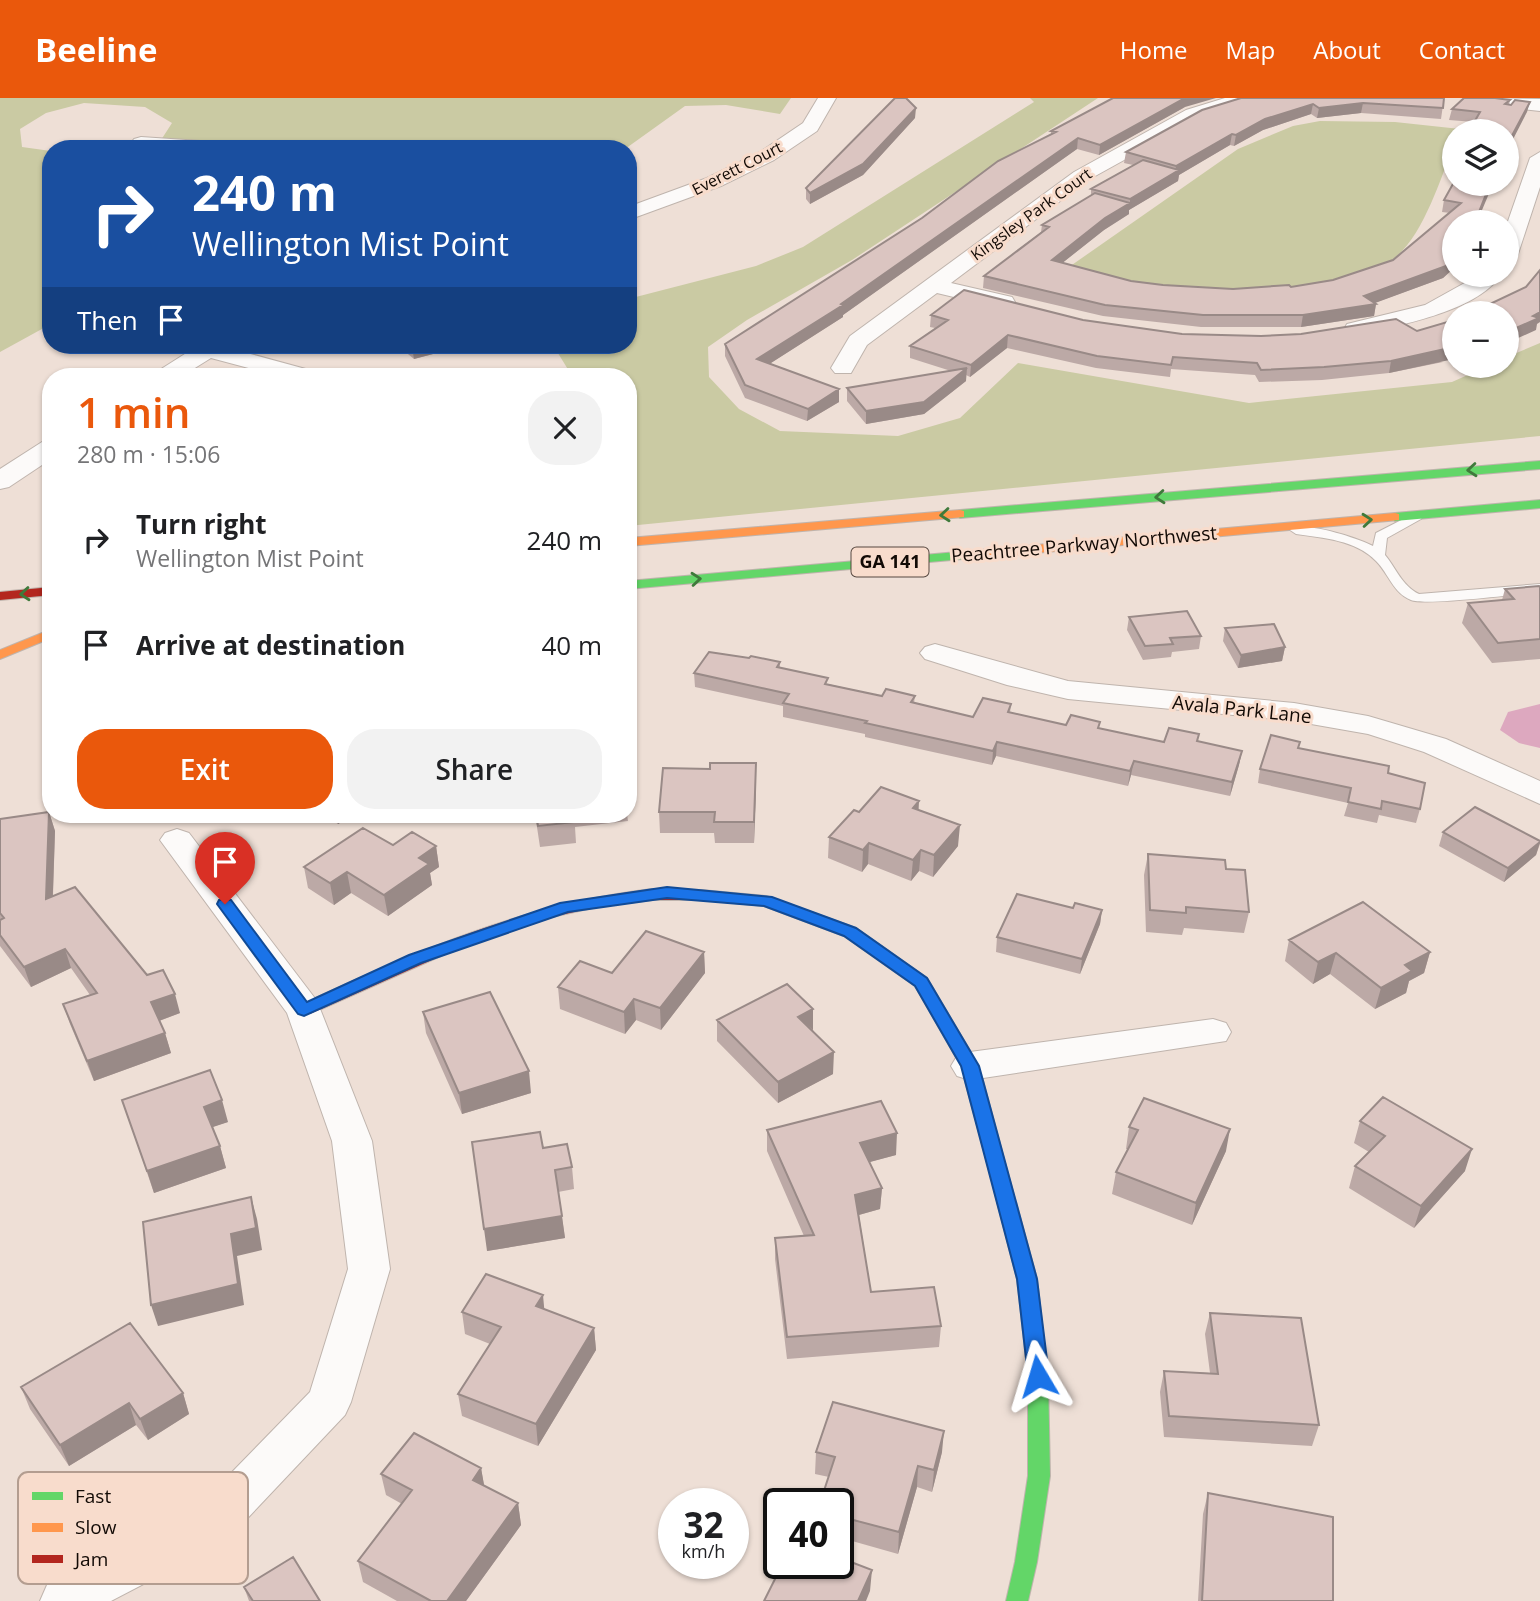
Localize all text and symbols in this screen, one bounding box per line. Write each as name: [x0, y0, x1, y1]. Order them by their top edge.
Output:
text: Beeline: [35, 27, 158, 72]
text: Home: [1120, 33, 1188, 66]
text: Map: [1226, 33, 1275, 66]
text: About: [1313, 33, 1381, 66]
text: Contact: [1419, 33, 1505, 66]
map controls: [1442, 119, 1519, 378]
button: layers: [1442, 119, 1519, 196]
street label: Everett Court: [688, 136, 786, 200]
text: 240 m: [192, 159, 337, 225]
street label: Kingsley Park Court: [966, 162, 1096, 265]
icon: right: [77, 168, 168, 259]
button: +: [1442, 210, 1519, 287]
text: Wellington Mist Point: [192, 222, 509, 265]
icon: arrive: [152, 301, 190, 339]
button: −: [1442, 301, 1519, 378]
text: Then: [77, 302, 138, 338]
text: 1 min: [77, 383, 190, 440]
button: close: [528, 391, 602, 465]
text: 280 m · 15:06: [77, 438, 220, 470]
one-way arrow: [1466, 463, 1478, 478]
one-way arrow: [1154, 489, 1165, 504]
text: Turn right: [136, 506, 267, 542]
one-way arrow: [940, 507, 951, 522]
one-way arrow: [1361, 512, 1372, 527]
street label: Peachtree Parkway Northwest: [950, 519, 1218, 569]
icon: right: [77, 521, 115, 559]
text: 240 m: [527, 522, 602, 558]
text: Wellington Mist Point: [136, 542, 364, 574]
road number: GA 141: [852, 548, 928, 576]
one-way arrow: [691, 572, 702, 587]
one-way arrow: [20, 586, 31, 601]
icon: arrive: [77, 626, 115, 664]
text: Arrive at destination: [136, 627, 405, 663]
text: 40 m: [541, 627, 602, 663]
street label: Avala Park Lane: [1171, 689, 1313, 729]
button: Exit: [77, 729, 333, 809]
button: Share: [347, 729, 602, 809]
pin: [195, 832, 255, 904]
icon: arrive: [206, 843, 244, 881]
position arrow: [1001, 1339, 1075, 1413]
legend: [18, 1472, 248, 1584]
text: Fast: [75, 1483, 111, 1509]
speed limit sign: 40: [763, 1488, 854, 1579]
text: 32: [683, 1501, 724, 1548]
text: Slow: [75, 1514, 117, 1540]
text: km/h: [682, 1539, 725, 1563]
text: Jam: [73, 1546, 108, 1572]

